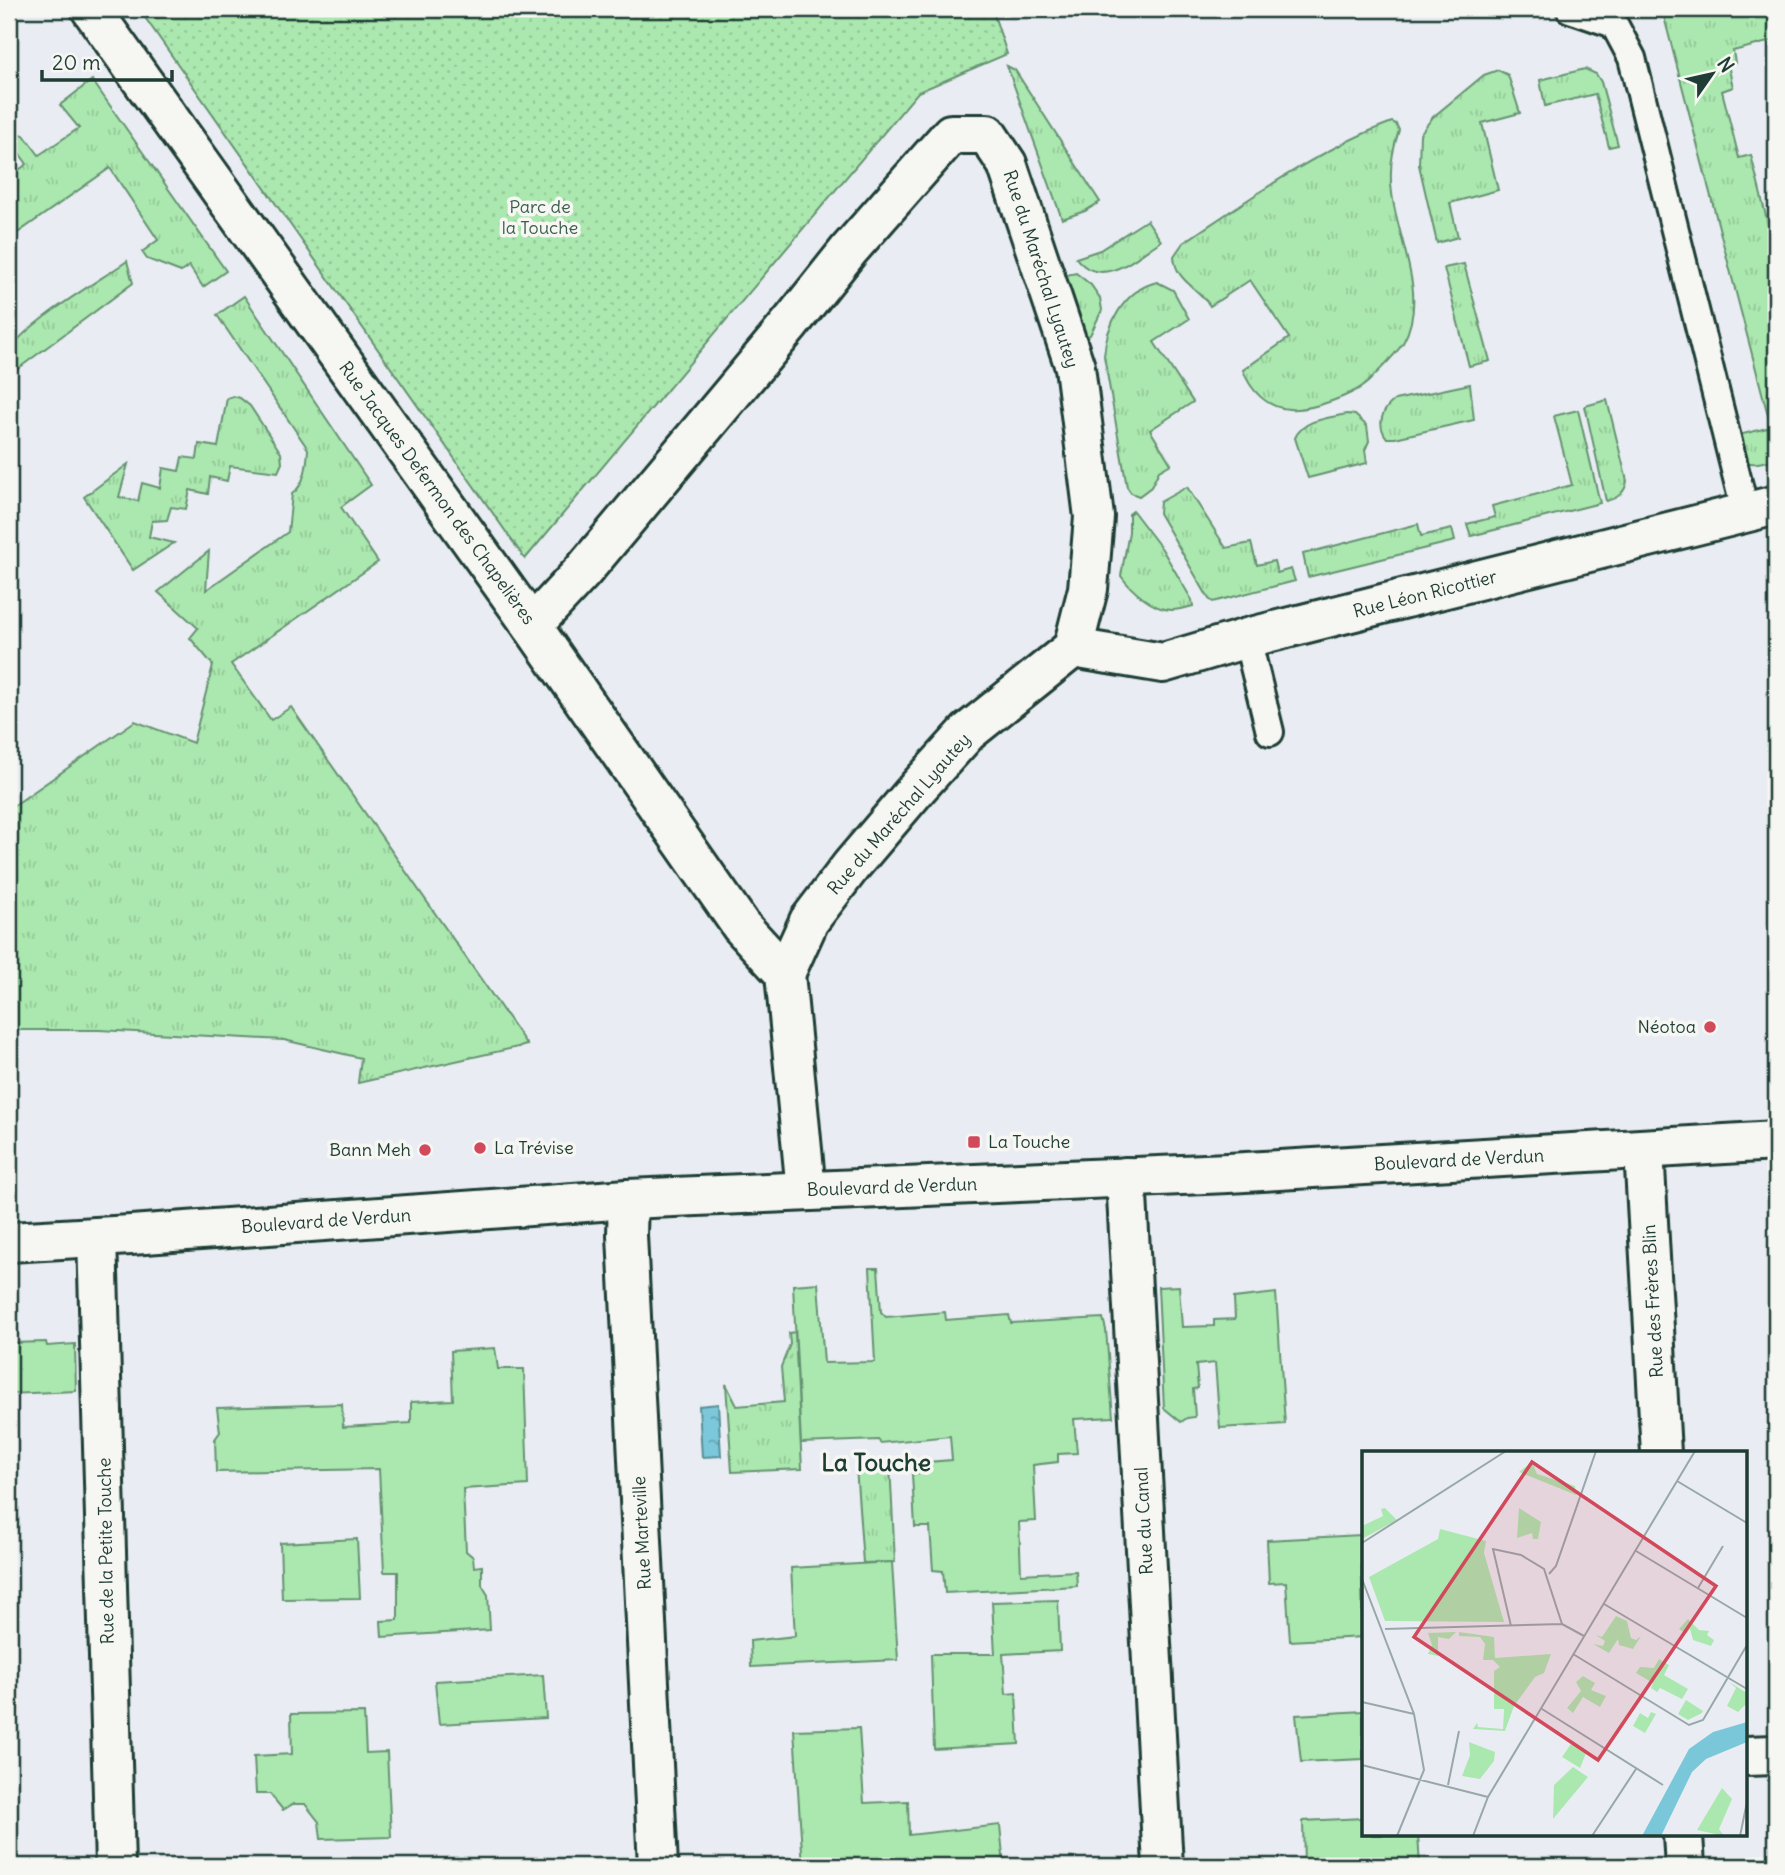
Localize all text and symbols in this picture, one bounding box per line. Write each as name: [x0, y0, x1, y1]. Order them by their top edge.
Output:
scale bar: [42, 38, 172, 82]
north arrow: [1676, 38, 1746, 108]
text: 20 m: [52, 49, 101, 76]
text: N: [1712, 52, 1740, 77]
street label: Rue du Maréchal Lyautey: [999, 167, 1084, 371]
park label: Parc de la Touche: [502, 195, 578, 239]
street label: Rue Jacques Defermon des Chapelières: [334, 357, 541, 629]
street label: Rue Léon Ricottier: [1351, 564, 1500, 622]
street label: Rue du Maréchal Lyautey: [822, 728, 975, 899]
place label: Néotoa: [1638, 1015, 1696, 1038]
marker: Néotoa: [1702, 1019, 1718, 1035]
place label: La Touche: [988, 1130, 1070, 1153]
marker: La Touche: [966, 1134, 982, 1150]
place label: La Trévise: [494, 1136, 574, 1159]
place label: Bann Meh: [329, 1138, 411, 1161]
marker: La Trévise: [472, 1140, 488, 1156]
marker: Bann Meh: [417, 1142, 433, 1158]
street label: Boulevard de Verdun: [1373, 1144, 1545, 1175]
street label: Boulevard de Verdun: [806, 1172, 978, 1201]
street label: Boulevard de Verdun: [240, 1203, 412, 1238]
street label: Rue des Frères Blin: [1637, 1224, 1668, 1378]
district label: La Touche: [821, 1447, 931, 1477]
inset map: [1362, 1451, 1746, 1836]
street label: Rue de la Petite Touche: [92, 1457, 119, 1645]
street label: Rue du Canal: [1129, 1467, 1158, 1575]
street label: Rue Marteville: [627, 1476, 656, 1591]

